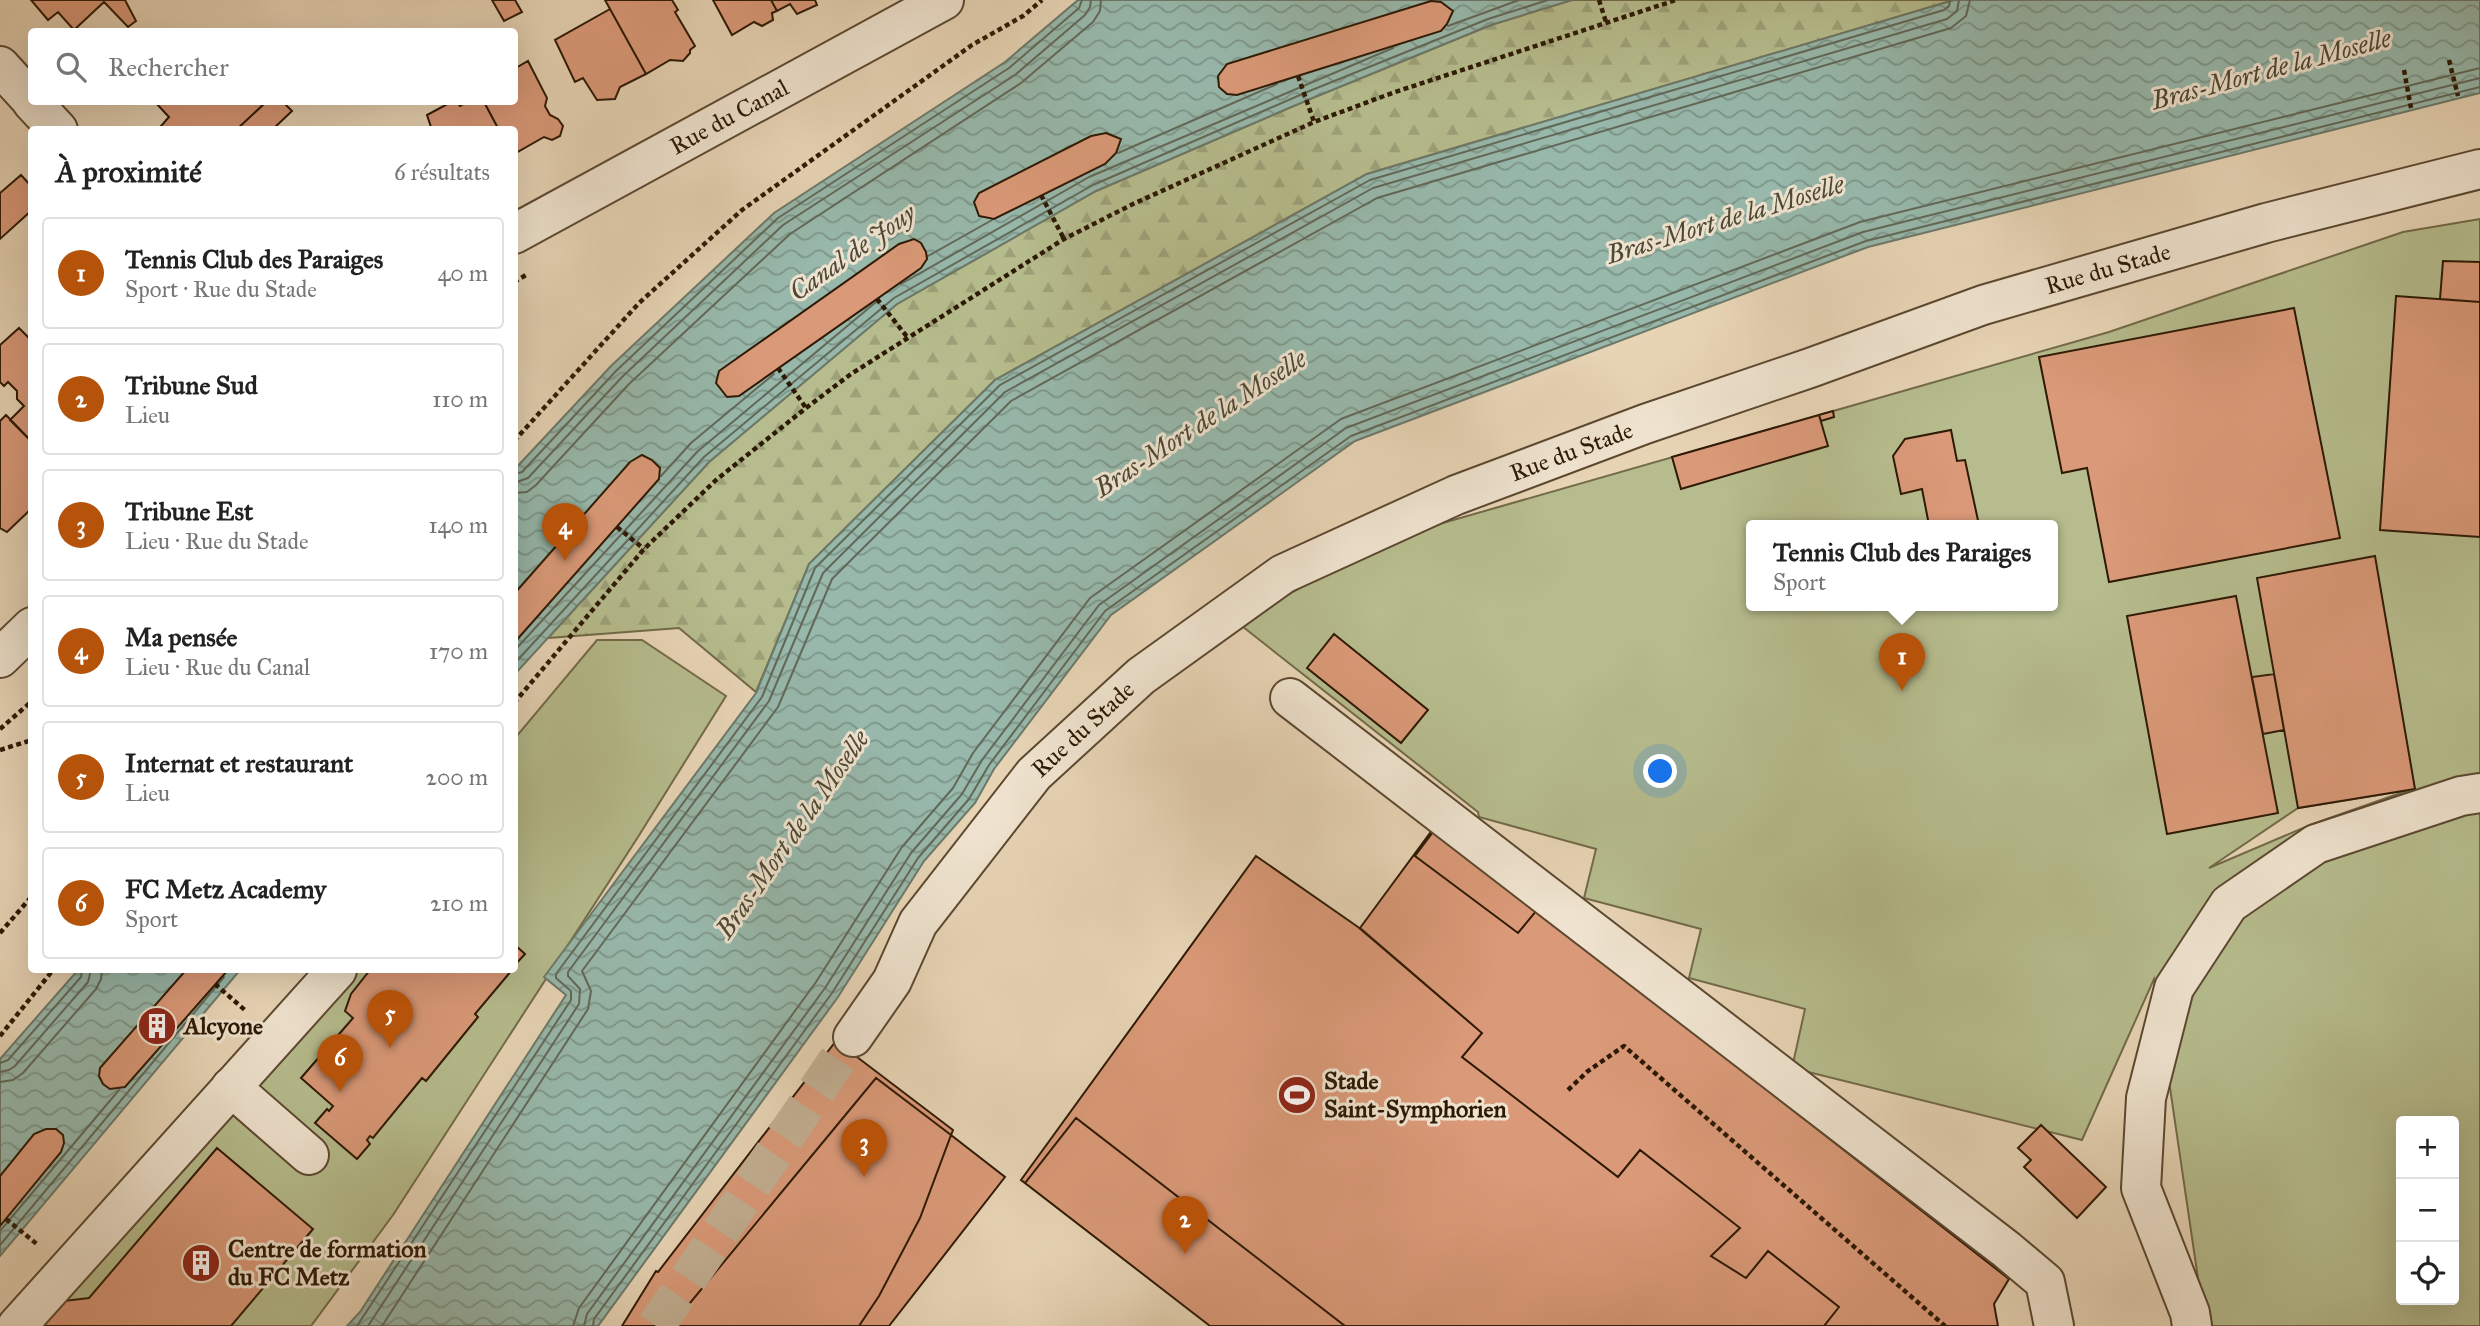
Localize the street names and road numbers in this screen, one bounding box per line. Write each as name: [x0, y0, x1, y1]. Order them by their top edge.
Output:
street label: Rue du Canal: [665, 72, 794, 161]
street label: Rue du Stade: [2042, 236, 2174, 301]
street label: Rue du Stade: [1506, 415, 1637, 488]
street label: Rue du Stade: [1025, 674, 1141, 784]

